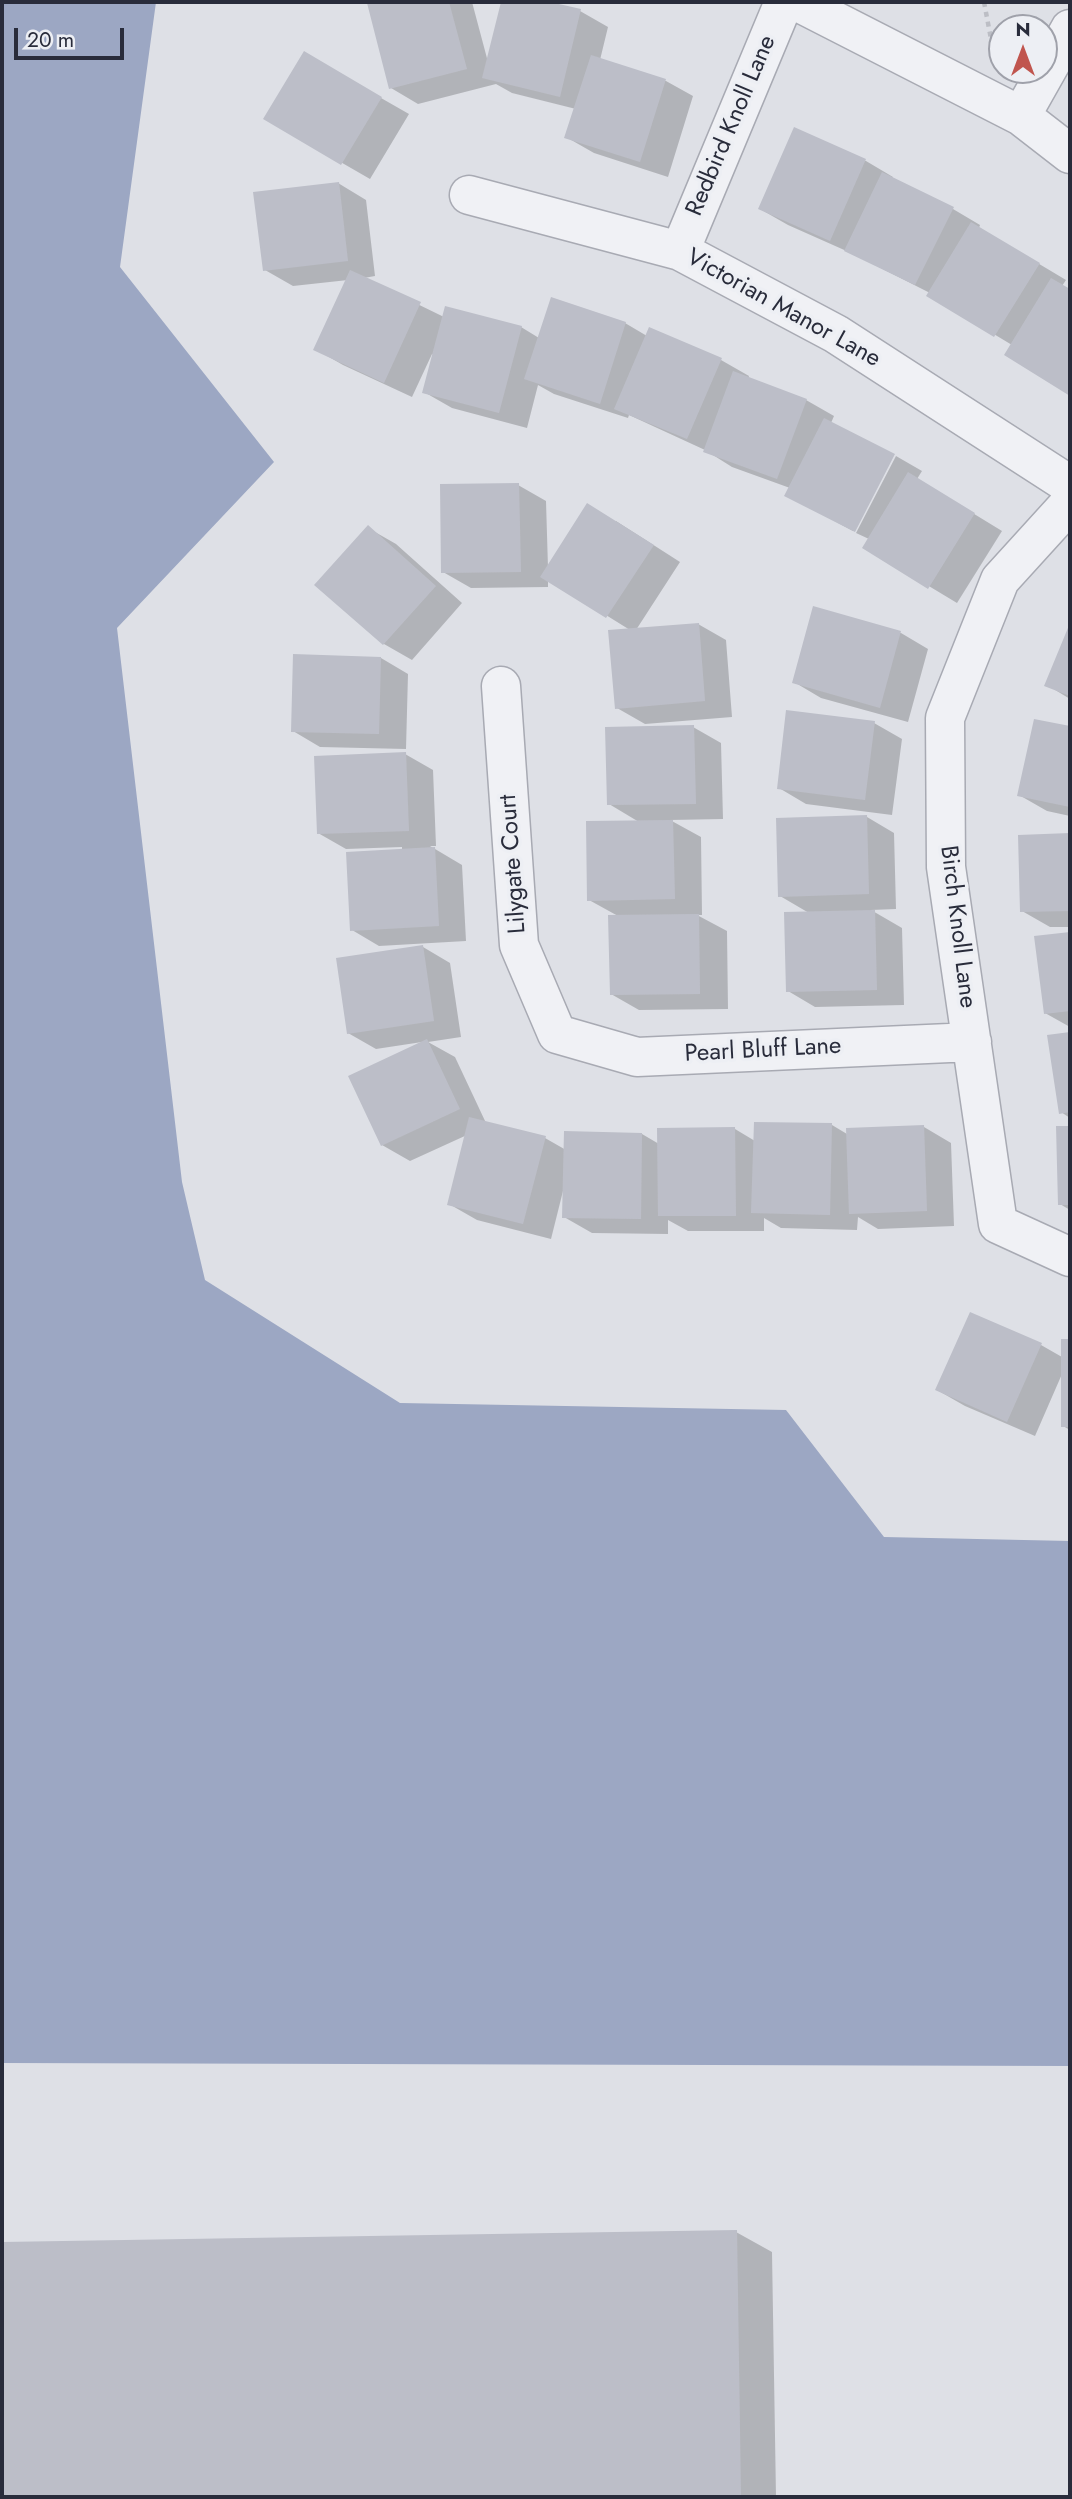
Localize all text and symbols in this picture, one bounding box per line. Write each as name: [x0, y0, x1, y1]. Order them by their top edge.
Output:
scale bar: [18, 14, 128, 58]
north arrow: [988, 14, 1058, 84]
text: N: [1015, 16, 1031, 43]
text: 20 m: [27, 25, 74, 55]
street label: Redbird Knoll Lane: [681, 31, 783, 221]
street label: Victorian Manor Lane: [681, 244, 885, 374]
street label: Lilygate Court: [495, 793, 533, 935]
street label: Birch Knoll Lane: [933, 844, 981, 1010]
street label: Pearl Bluff Lane: [684, 1033, 842, 1069]

